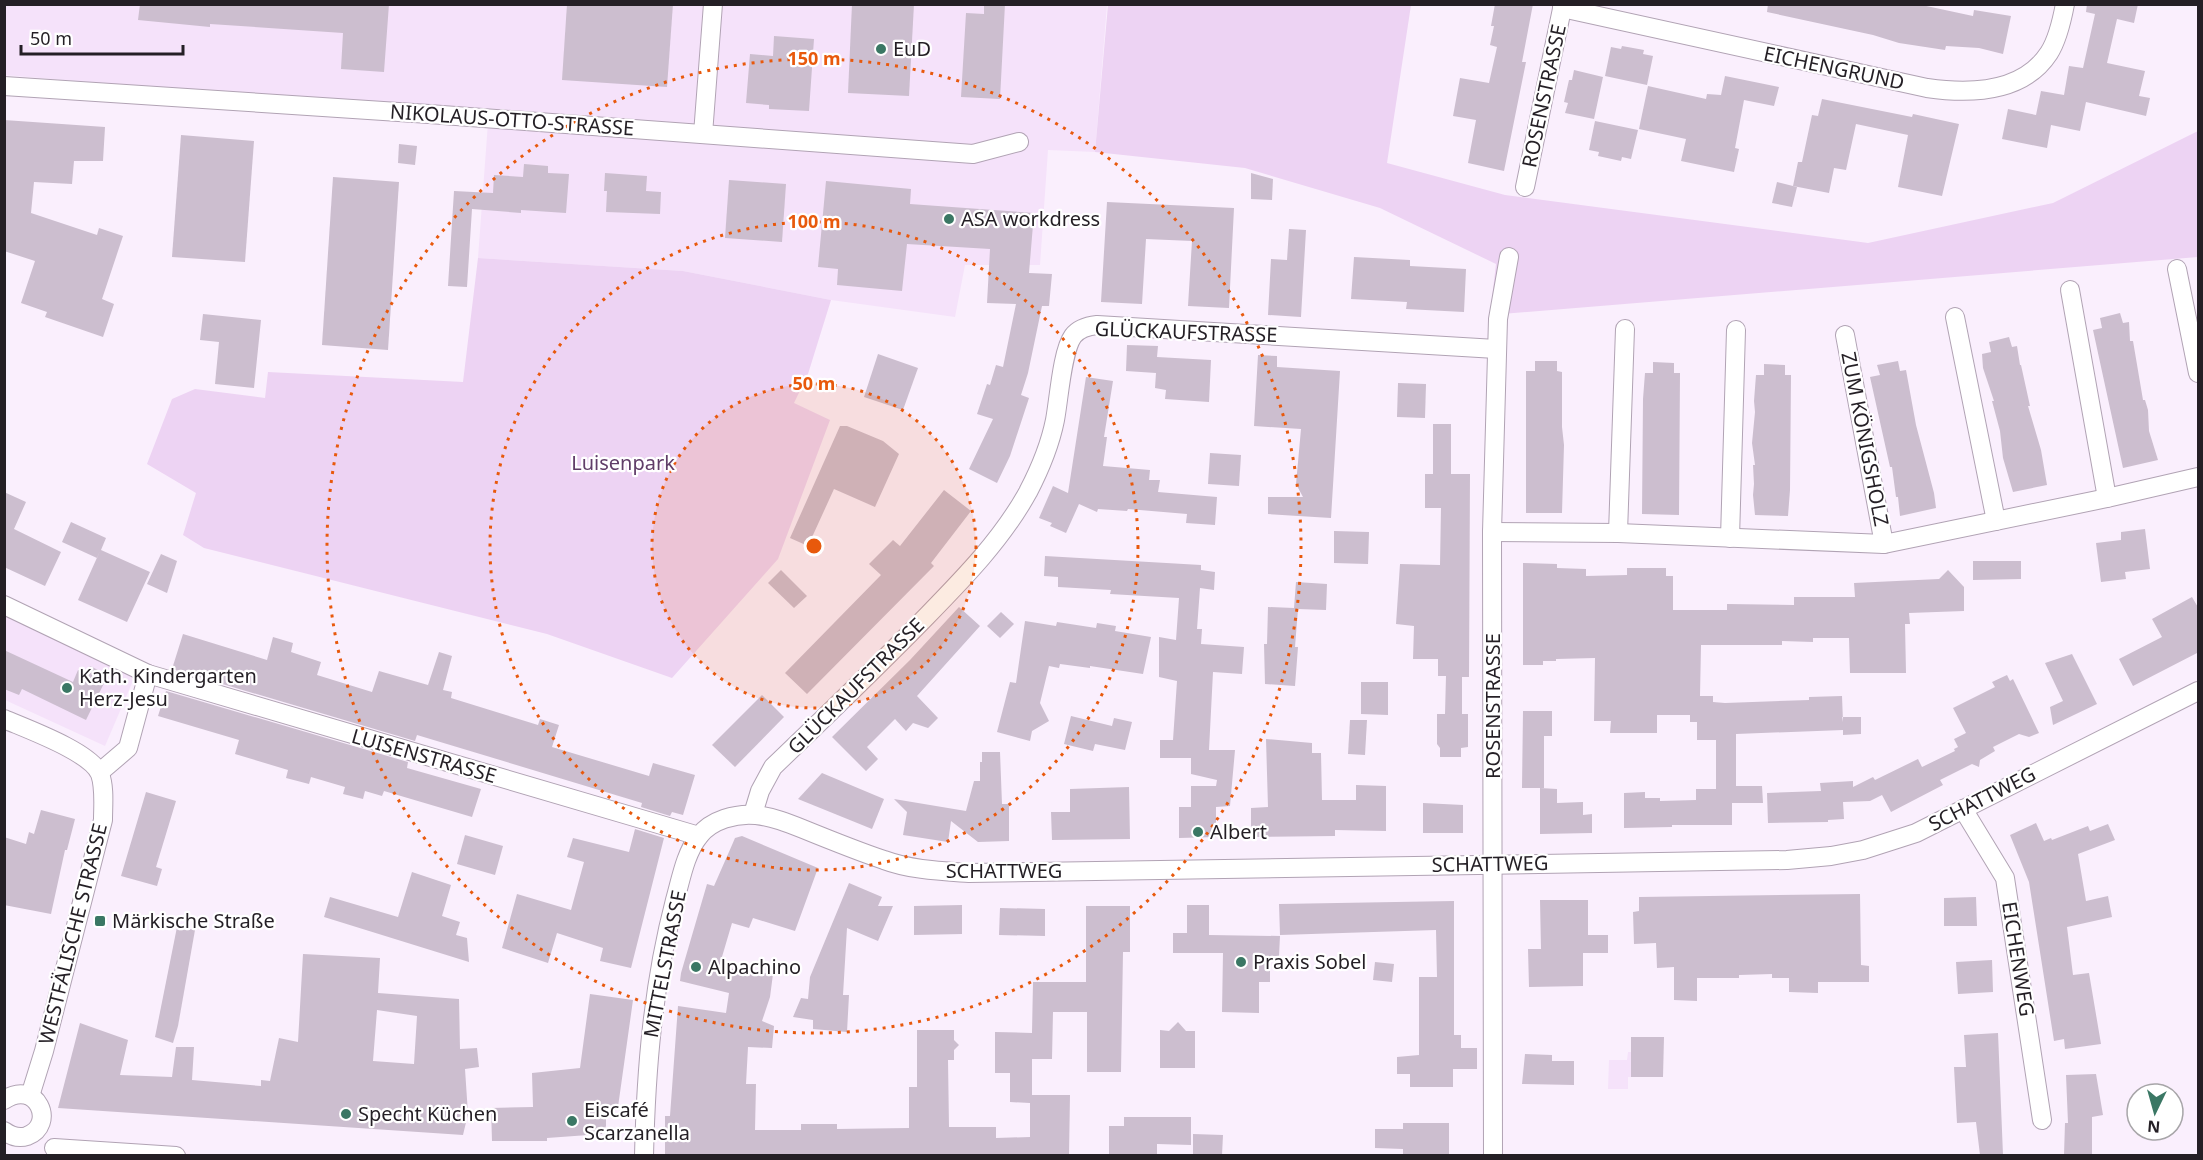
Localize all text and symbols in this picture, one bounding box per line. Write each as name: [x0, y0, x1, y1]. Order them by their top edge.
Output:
scale bar: [21, 18, 183, 56]
street label: ROSENSTRASSE: [1515, 22, 1572, 170]
text: 50 m: [30, 26, 72, 50]
place label: EuD: [893, 35, 931, 62]
street label: EICHENGRUND: [1761, 39, 1907, 96]
marker: EuD: [874, 42, 888, 56]
text: 150 m: [787, 46, 841, 70]
street label: NIKOLAUS-OTTO-STRASSE: [389, 98, 635, 141]
place label: ASA workdress: [961, 205, 1100, 232]
text: 100 m: [787, 209, 841, 233]
marker: ASA workdress: [942, 212, 956, 226]
street label: GLÜCKAUFSTRASSE: [1094, 315, 1278, 348]
street label: ZUM KÖNIGSHOLZ: [1835, 350, 1896, 528]
text: 50 m: [793, 371, 835, 395]
park label: Luisenpark: [571, 449, 675, 476]
centre of rings: [804, 536, 824, 556]
street label: GLÜCKAUFSTRASSE: [782, 612, 930, 760]
street label: ROSENSTRASSE: [1479, 633, 1506, 779]
place label: Kath. Kindergarten Herz-Jesu: [79, 662, 257, 712]
marker: Kath. Kindergarten Herz-Jesu: [60, 681, 74, 695]
street label: LUISENSTRASSE: [349, 722, 500, 789]
street label: SCHATTWEG: [1924, 760, 2040, 837]
place label: Albert: [1210, 818, 1267, 845]
street label: WESTFÄLISCHE STRASSE: [32, 820, 113, 1047]
marker: Albert: [1191, 825, 1205, 839]
street label: SCHATTWEG: [1431, 849, 1549, 878]
street label: SCHATTWEG: [946, 857, 1062, 884]
street label: MITTELSTRASSE: [637, 888, 692, 1040]
street label: EICHENWEG: [1996, 900, 2041, 1018]
place label: Märkische Straße: [112, 907, 275, 934]
marker: Märkische Straße: [93, 914, 107, 928]
place label: Praxis Sobel: [1253, 948, 1367, 975]
place label: Alpachino: [708, 953, 801, 980]
marker: Praxis Sobel: [1234, 955, 1248, 969]
marker: Alpachino: [689, 960, 703, 974]
north arrow: [2125, 1082, 2185, 1142]
place label: Eiscafé Scarzanella: [584, 1096, 690, 1146]
place label: Specht Küchen: [358, 1100, 497, 1127]
marker: Specht Küchen: [339, 1107, 353, 1121]
marker: Eiscafé Scarzanella: [565, 1114, 579, 1128]
text: N: [2146, 1115, 2161, 1138]

